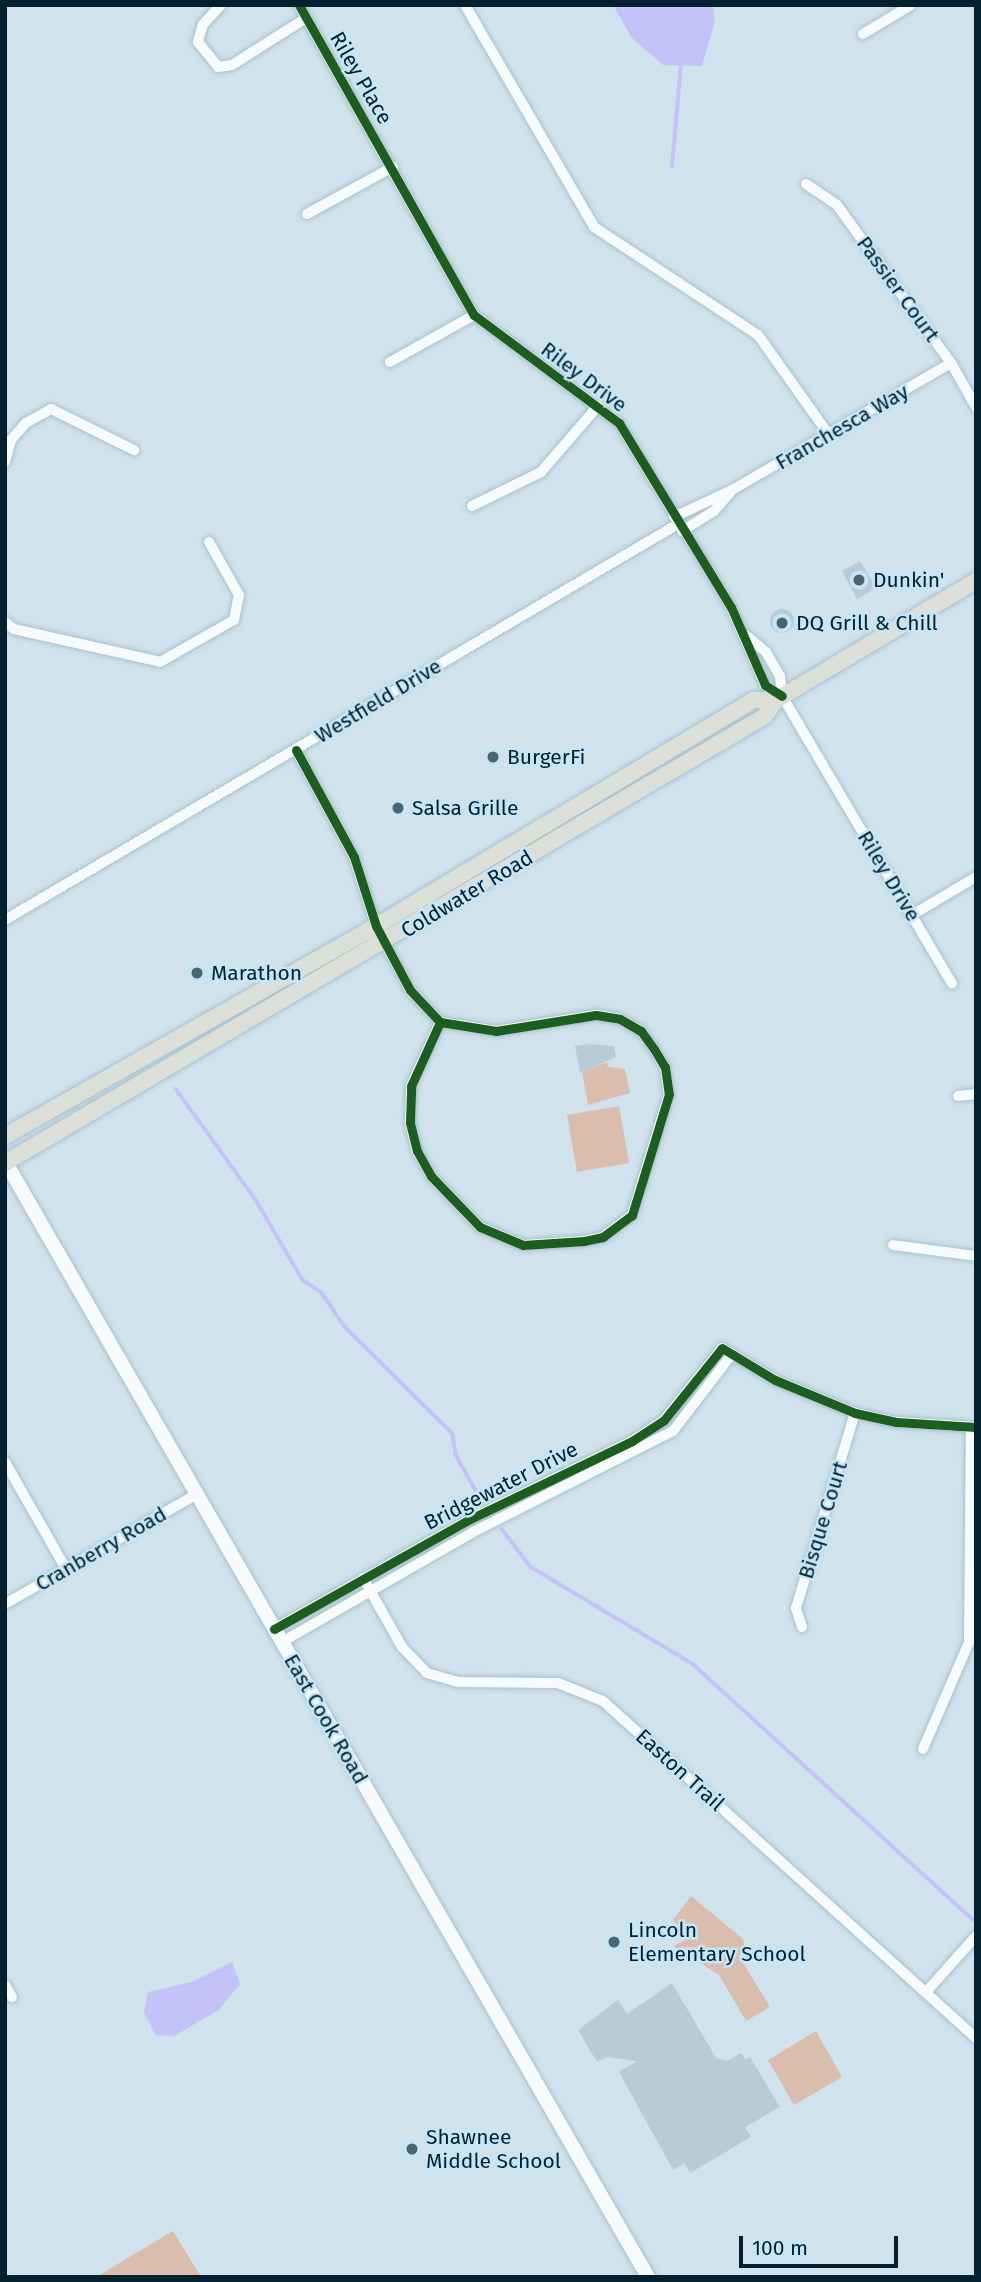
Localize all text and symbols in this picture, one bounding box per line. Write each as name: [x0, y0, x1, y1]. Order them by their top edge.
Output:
street label: Riley Place: [324, 27, 398, 129]
street label: Passier Court: [851, 231, 945, 347]
street label: Riley Drive: [536, 336, 632, 418]
street label: Franchesca Way: [771, 379, 913, 475]
place label: Dunkin': [873, 567, 944, 593]
marker: Dunkin': [851, 572, 867, 588]
place label: DQ Grill & Chill: [796, 610, 938, 636]
marker: DQ Grill & Chill: [774, 615, 790, 631]
street label: Westfield Drive: [310, 653, 446, 749]
place label: BurgerFi: [507, 744, 585, 770]
marker: BurgerFi: [485, 749, 501, 765]
place label: Salsa Grille: [412, 795, 518, 821]
marker: Salsa Grille: [390, 800, 406, 816]
street label: Riley Drive: [852, 826, 926, 926]
street label: Coldwater Road: [397, 845, 537, 943]
place label: Marathon: [211, 960, 302, 986]
marker: Marathon: [189, 965, 205, 981]
street label: Bridgewater Drive: [420, 1436, 582, 1536]
street label: Bisque Court: [793, 1458, 853, 1582]
street label: Cranberry Road: [31, 1501, 171, 1597]
street label: East Cook Road: [279, 1650, 373, 1788]
street label: Easton Trail: [631, 1724, 729, 1816]
place label: Lincoln Elementary School: [628, 1917, 806, 1967]
marker: Lincoln Elementary School: [606, 1934, 622, 1950]
place label: Shawnee Middle School: [426, 2124, 561, 2174]
marker: Shawnee Middle School: [404, 2141, 420, 2157]
scale bar: [743, 2222, 902, 2266]
text: 100 m: [752, 2235, 808, 2261]

